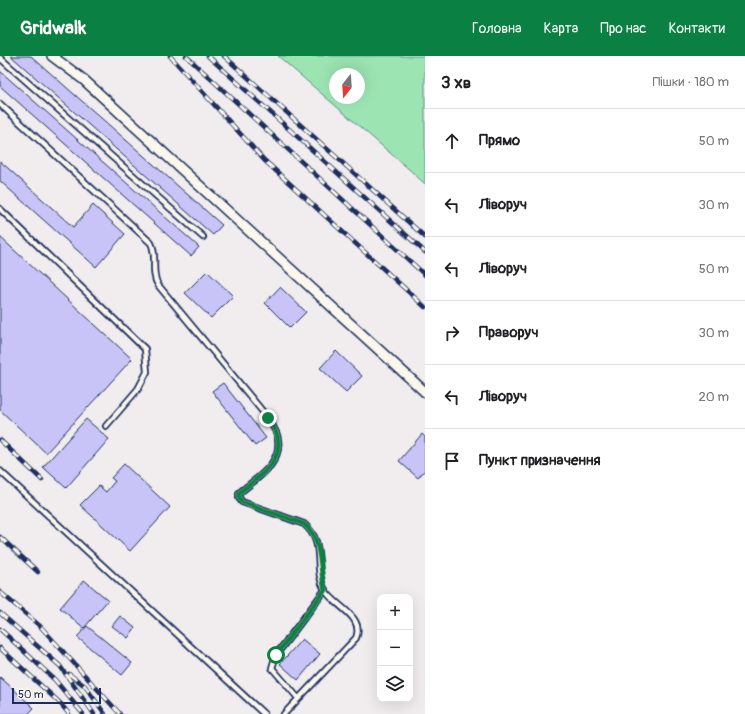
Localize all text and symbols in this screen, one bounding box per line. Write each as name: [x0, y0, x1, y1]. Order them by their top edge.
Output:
text: Gridwalk: [20, 16, 86, 40]
text: Головна: [472, 20, 522, 37]
text: Карта: [544, 20, 578, 37]
text: Про нас: [600, 20, 646, 37]
text: Контакти: [668, 20, 725, 37]
north arrow: [329, 68, 365, 104]
text: 3 хв: [441, 72, 471, 93]
text: Пішки · 180 m: [652, 74, 729, 90]
icon: ahead: [441, 130, 463, 152]
text: Прямо: [479, 131, 520, 150]
text: 50 m: [699, 133, 729, 149]
icon: left: [441, 194, 463, 216]
text: Ліворуч: [479, 195, 527, 214]
text: 30 m: [699, 197, 729, 213]
icon: left: [441, 258, 463, 280]
text: Ліворуч: [479, 259, 527, 278]
text: 50 m: [699, 261, 729, 277]
icon: right: [441, 322, 463, 344]
text: Праворуч: [479, 323, 539, 342]
text: 30 m: [699, 325, 729, 341]
icon: left: [441, 386, 463, 408]
text: Ліворуч: [479, 387, 527, 406]
text: 20 m: [698, 389, 729, 405]
route end: [259, 409, 277, 427]
icon: arrive: [441, 450, 463, 472]
text: Пункт призначення: [479, 451, 600, 470]
map controls: [377, 594, 413, 702]
button: +: [377, 594, 413, 630]
button: −: [377, 630, 413, 666]
route start: [267, 646, 285, 664]
button: layers: [377, 666, 413, 702]
scale bar: [12, 686, 101, 705]
text: 50 m: [18, 688, 44, 701]

